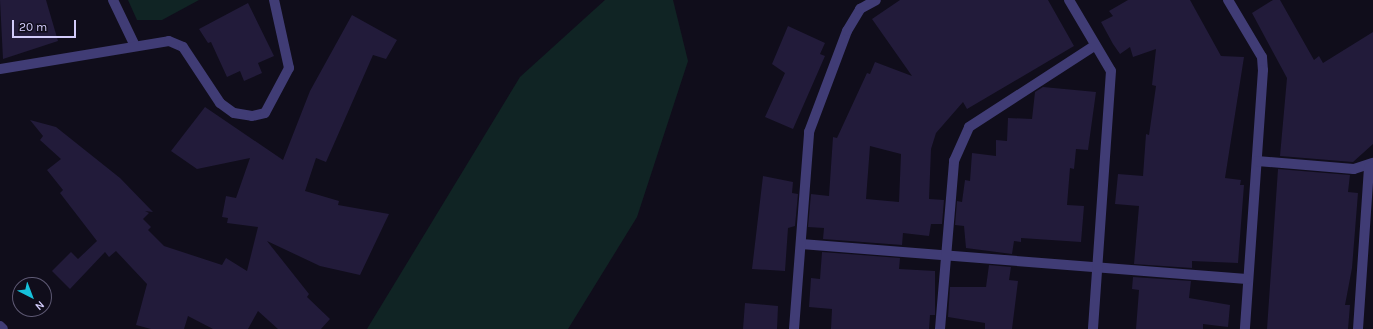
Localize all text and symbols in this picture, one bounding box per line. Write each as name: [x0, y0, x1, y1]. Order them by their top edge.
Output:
scale bar: [14, 12, 78, 38]
text: 20 m: [19, 20, 47, 34]
north arrow: [12, 277, 52, 317]
text: N: [32, 298, 47, 313]

